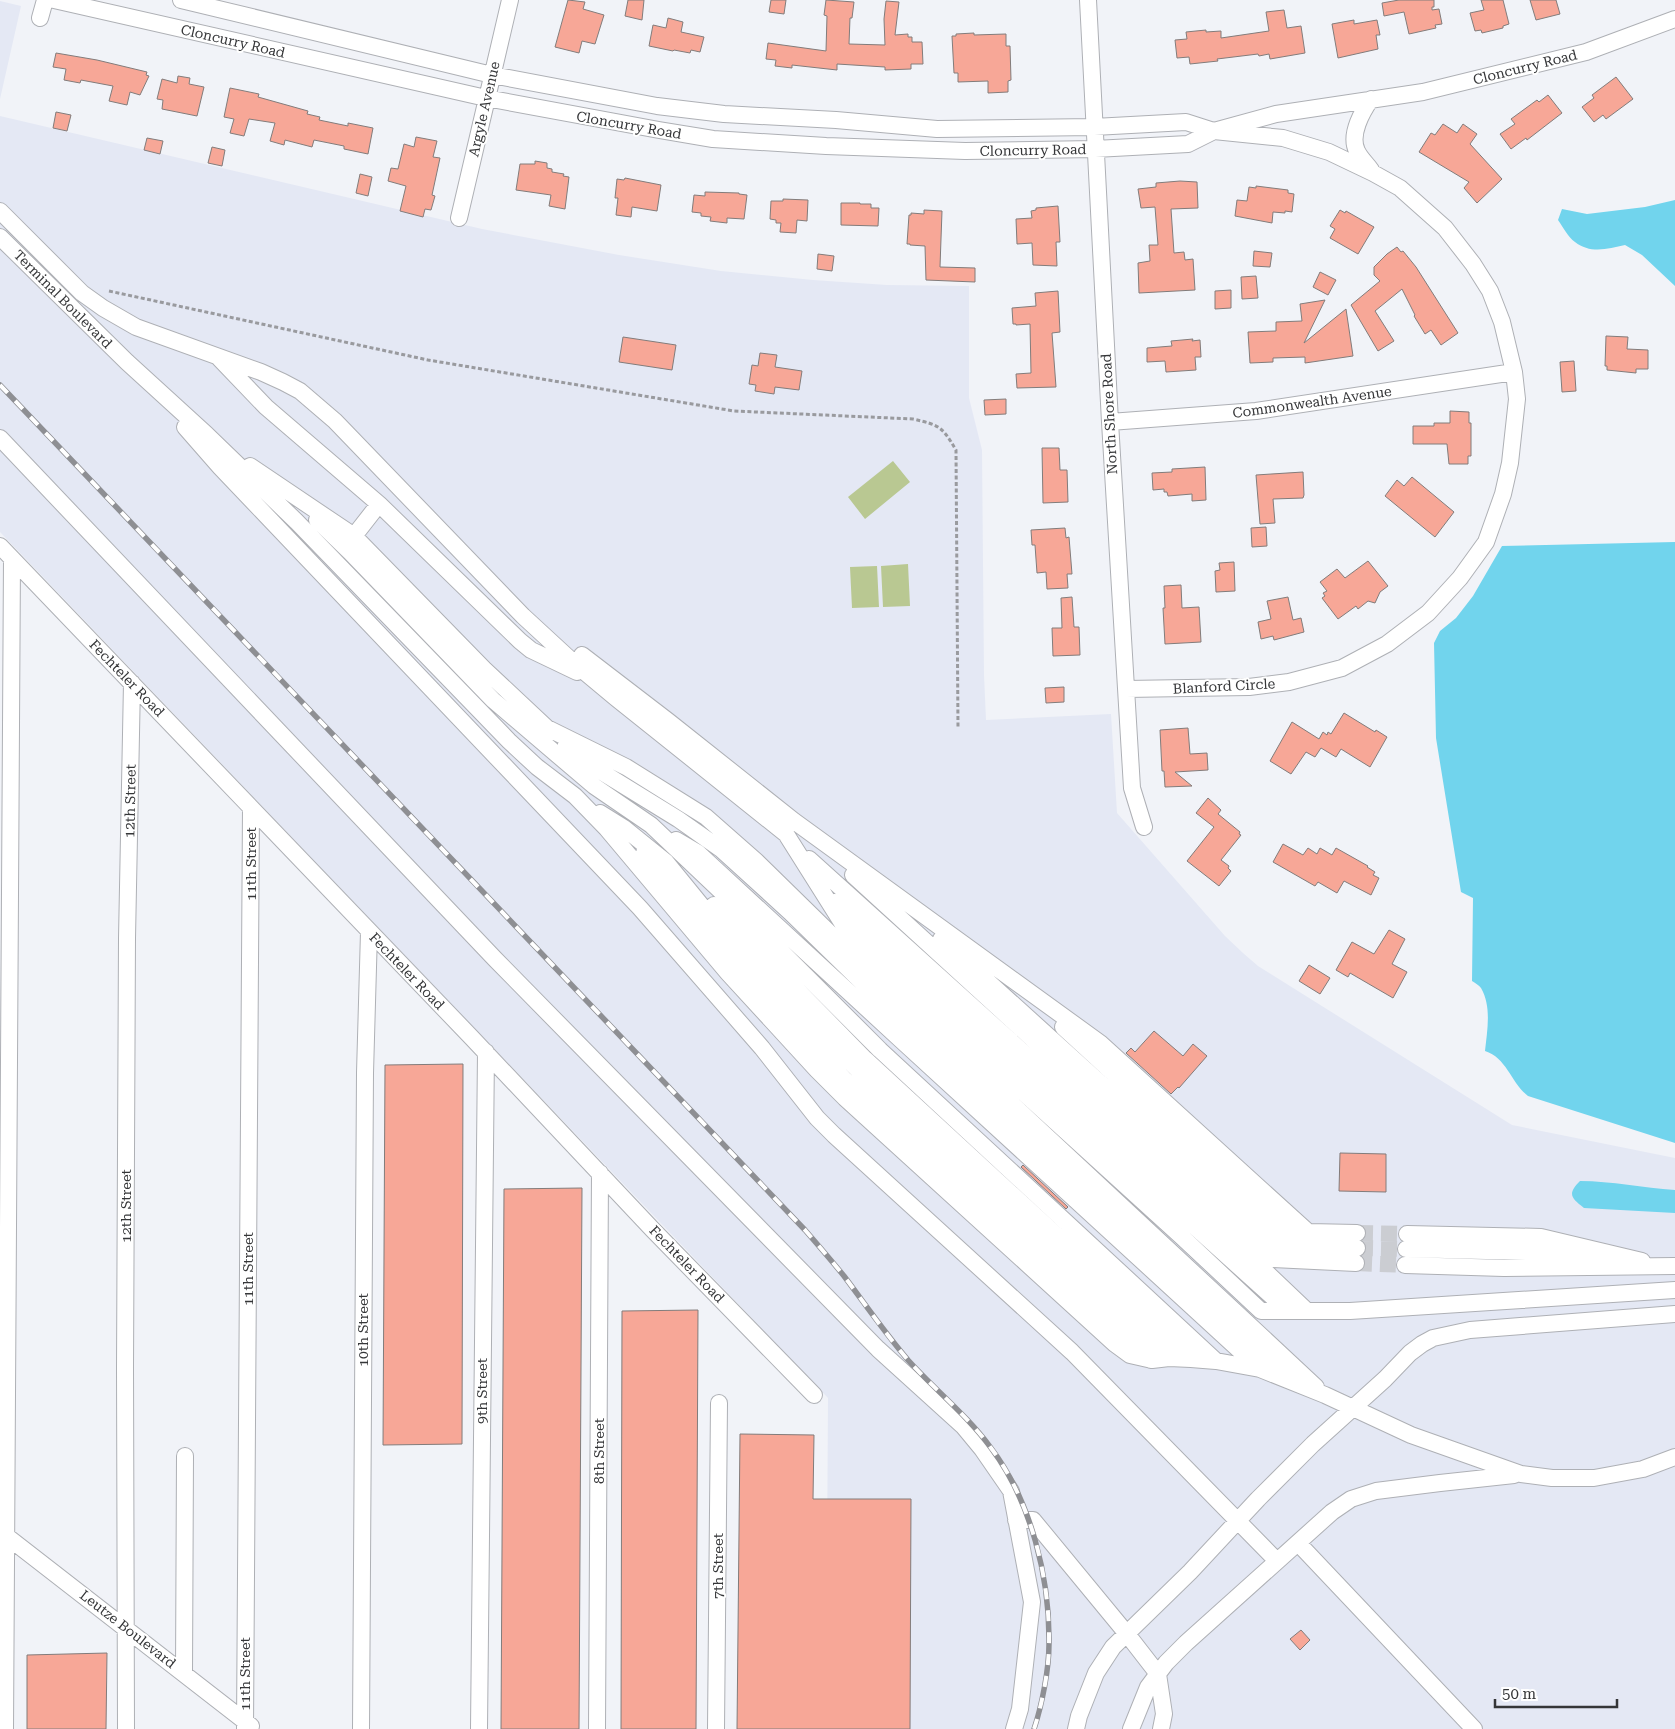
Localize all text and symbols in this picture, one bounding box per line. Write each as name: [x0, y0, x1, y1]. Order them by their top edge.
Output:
street label: Cloncurry Road: [179, 21, 287, 61]
street label: Cloncurry Road: [1471, 46, 1579, 88]
street label: Argyle Avenue: [465, 59, 503, 158]
street label: Cloncurry Road: [575, 108, 683, 142]
street label: Cloncurry Road: [980, 141, 1086, 159]
street label: Terminal Boulevard: [11, 247, 115, 351]
street label: North Shore Road: [1098, 353, 1120, 475]
street label: Commonwealth Avenue: [1231, 383, 1393, 421]
street label: Fechteler Road: [86, 636, 168, 720]
street label: Blanford Circle: [1172, 675, 1276, 697]
street label: 12th Street: [121, 764, 139, 838]
street label: 11th Street: [243, 827, 259, 901]
street label: Fechteler Road: [366, 929, 448, 1013]
street label: 12th Street: [118, 1169, 134, 1243]
street label: Fechteler Road: [646, 1222, 728, 1306]
street label: 11th Street: [240, 1232, 256, 1306]
street label: 10th Street: [355, 1293, 371, 1367]
street label: 9th Street: [474, 1358, 490, 1424]
street label: 8th Street: [591, 1418, 607, 1484]
street label: 7th Street: [710, 1533, 726, 1599]
street label: Leutze Boulevard: [77, 1587, 179, 1671]
street label: 11th Street: [237, 1637, 253, 1711]
scale bar: [1495, 1676, 1618, 1708]
text: 50 m: [1502, 1685, 1537, 1703]

